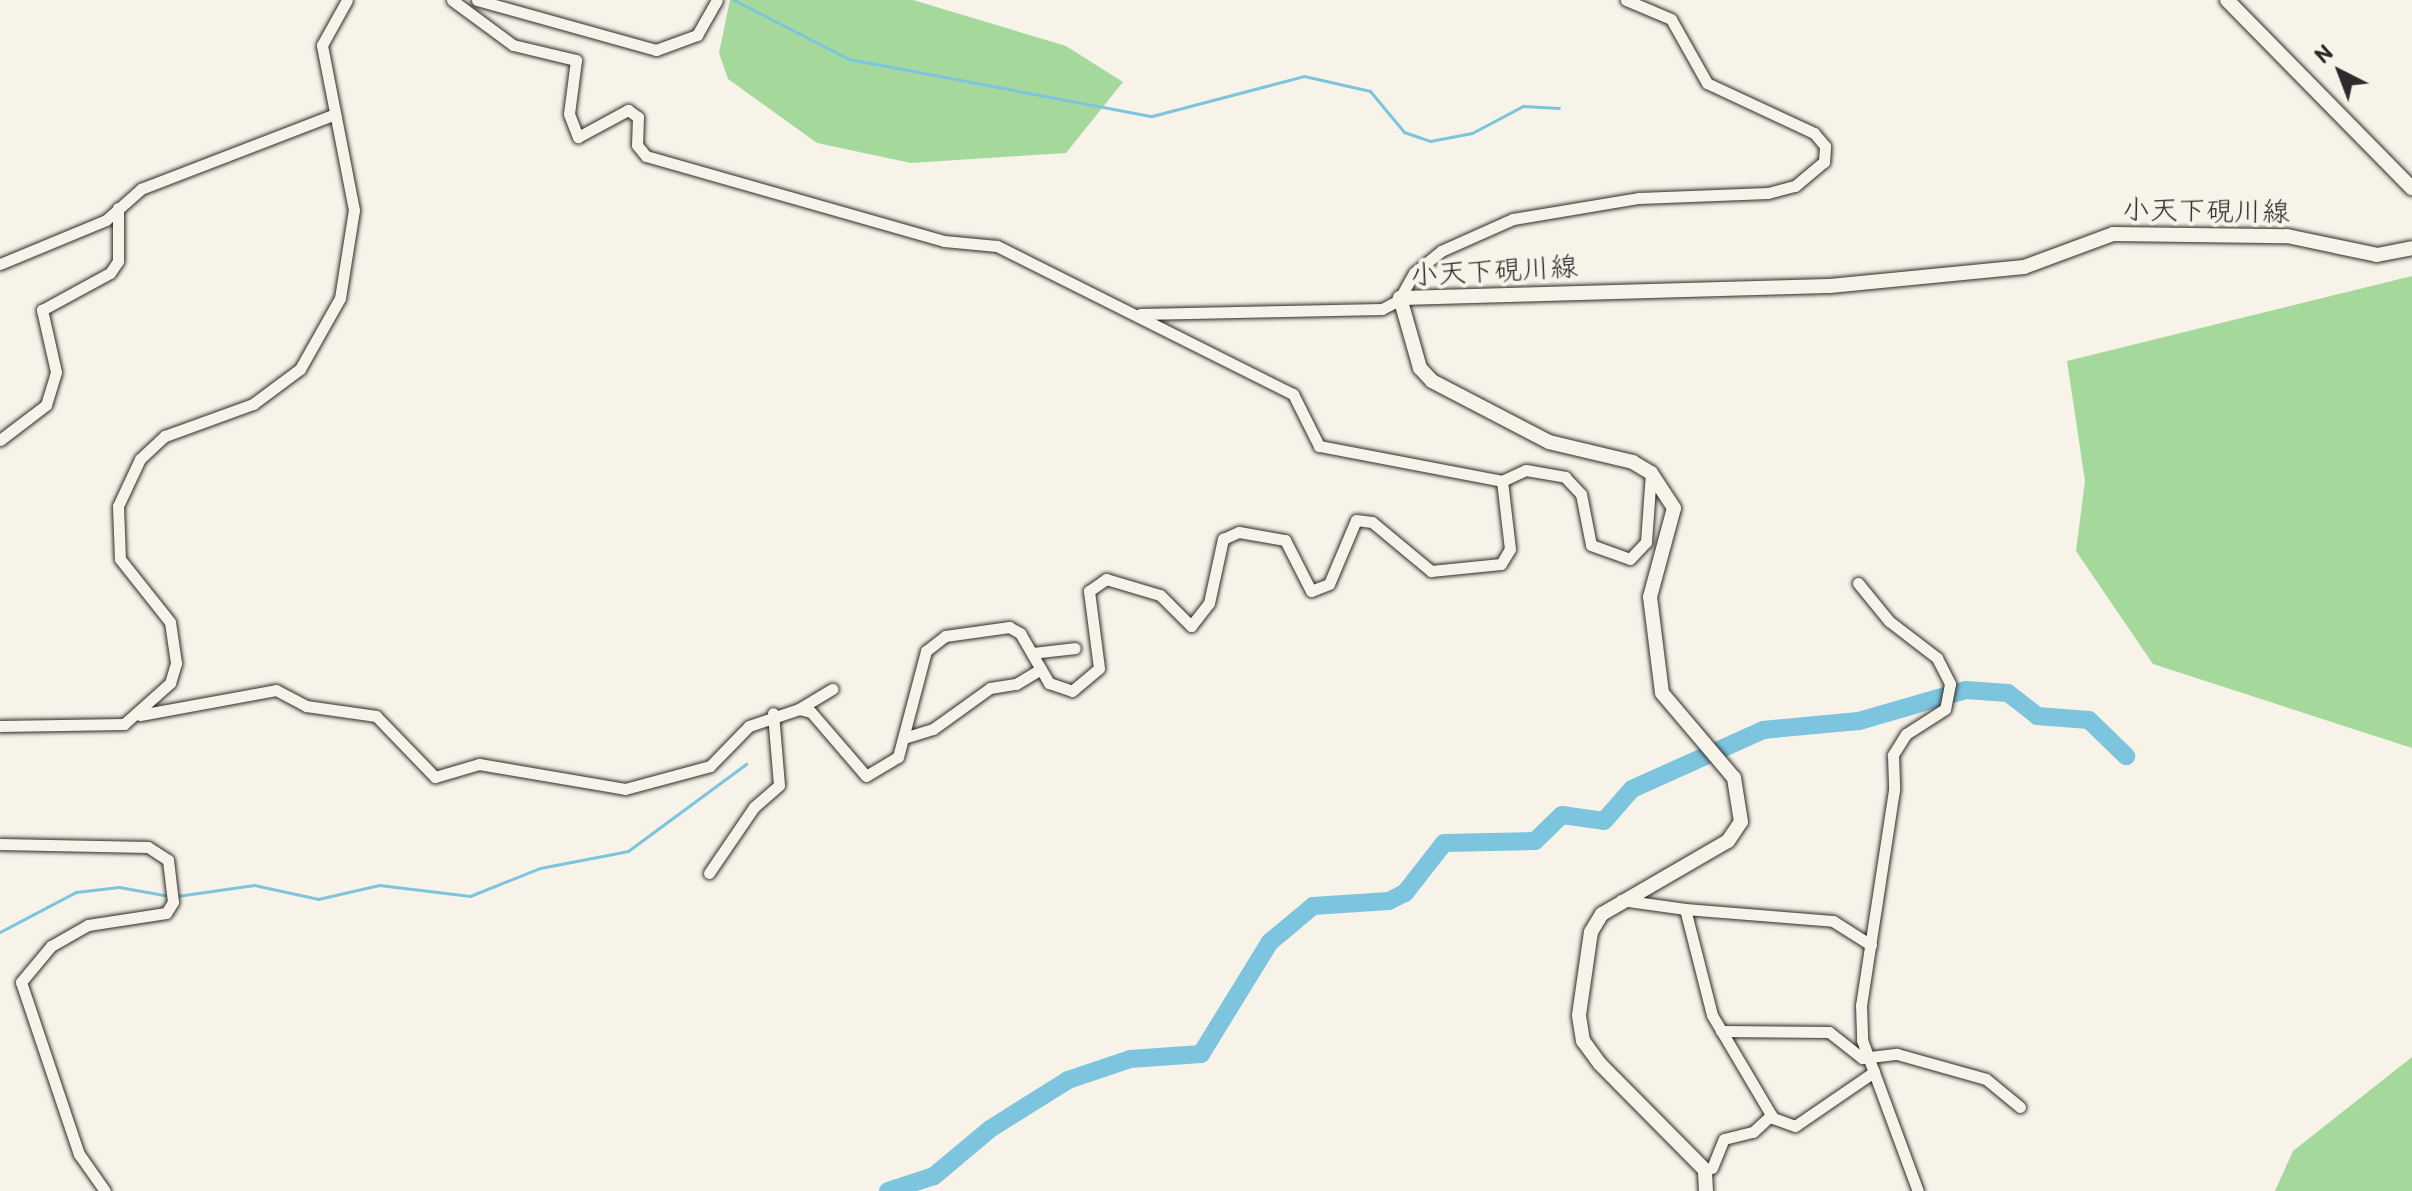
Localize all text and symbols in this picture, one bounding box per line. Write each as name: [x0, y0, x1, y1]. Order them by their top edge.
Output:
north arrow: [2300, 32, 2380, 112]
text: N: [2309, 39, 2338, 69]
street label: 小天下硯川線: [2122, 192, 2290, 228]
street label: 小天下硯川線: [1409, 249, 1579, 291]

